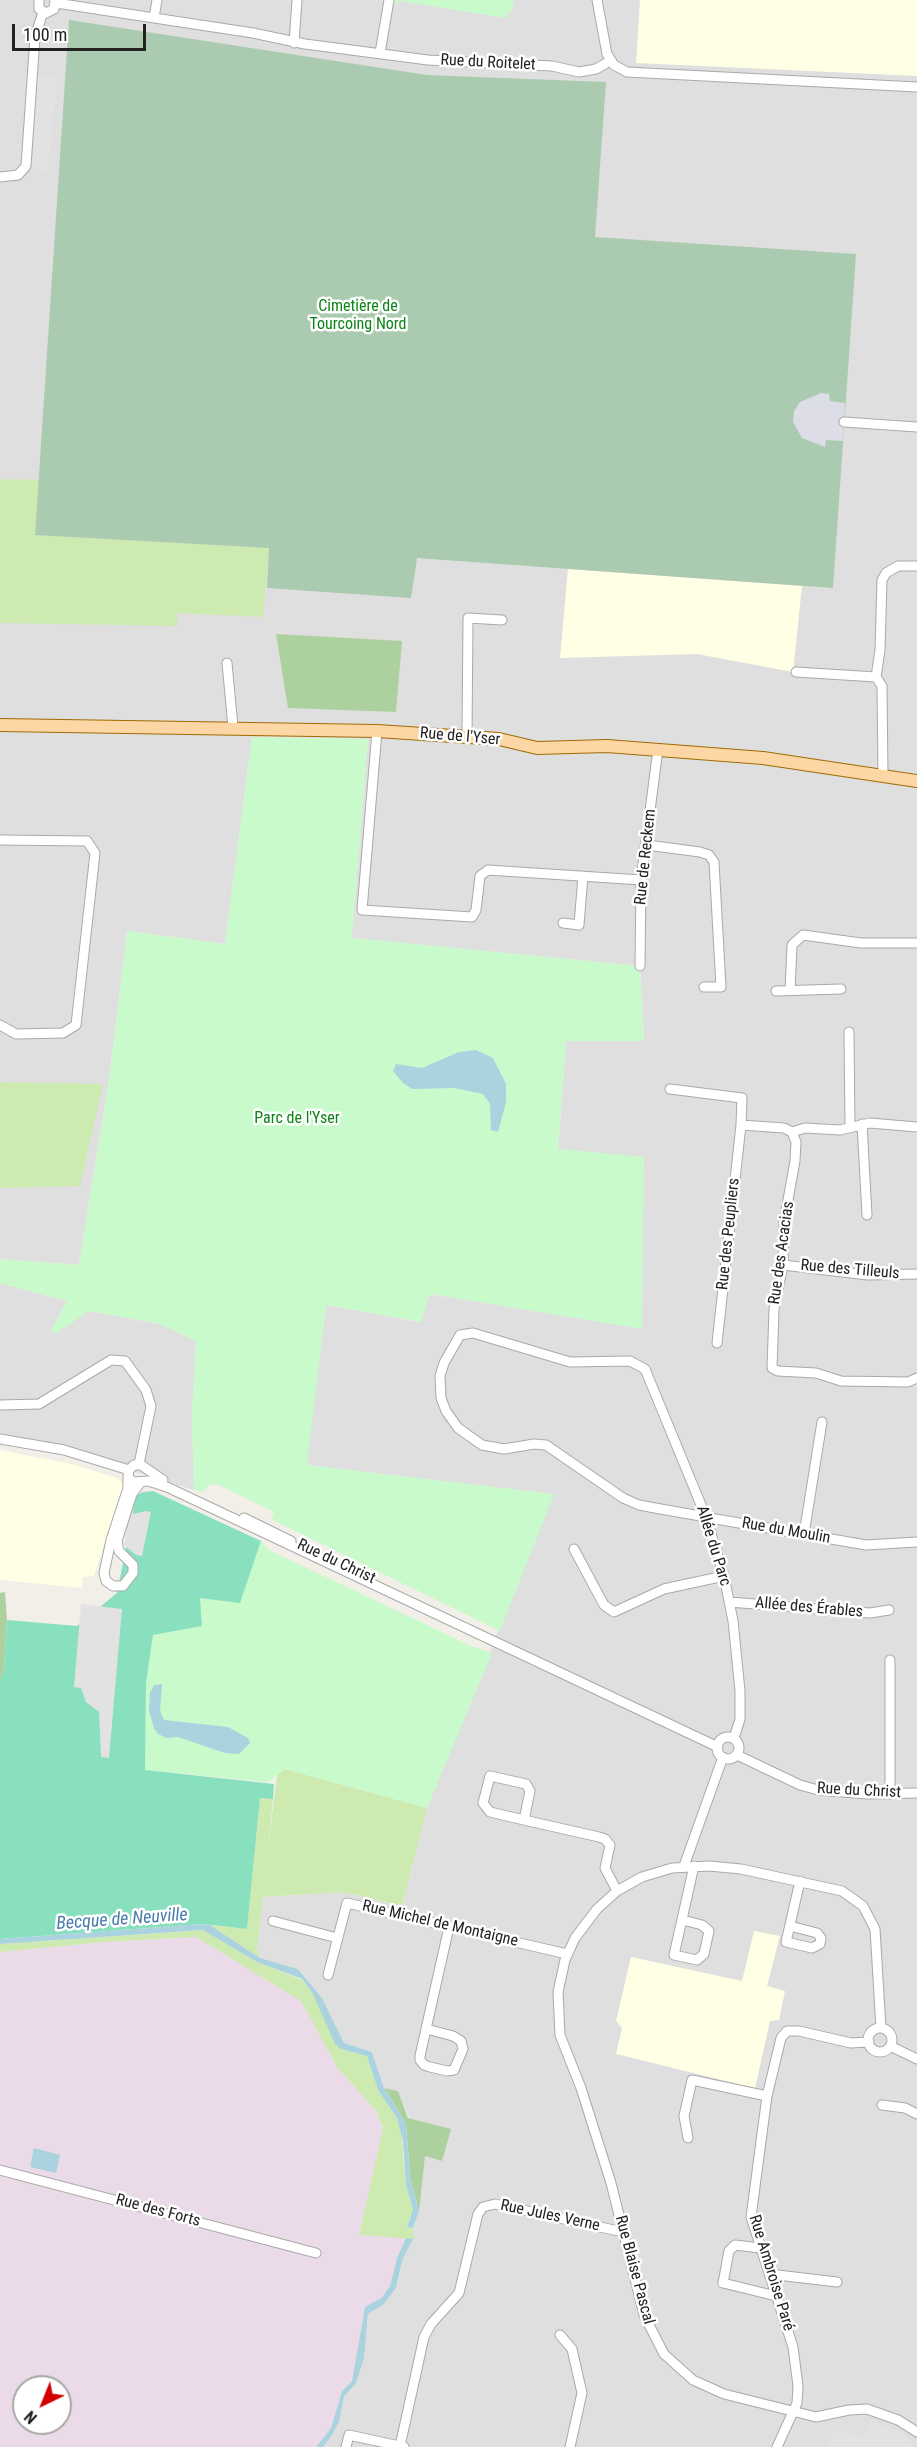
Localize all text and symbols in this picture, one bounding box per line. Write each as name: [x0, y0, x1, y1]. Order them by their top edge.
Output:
scale bar: [15, 12, 148, 50]
text: 100 m: [23, 24, 67, 45]
street label: Rue du Roitelet: [440, 51, 536, 75]
park label: Cimetière de Tourcoing Nord: [309, 297, 407, 335]
street label: Rue de l'Yser: [419, 724, 501, 750]
street label: Rue de Reckem: [631, 808, 661, 906]
park label: Parc de l'Yser: [254, 1109, 340, 1129]
street label: Rue des Peupliers: [714, 1177, 744, 1291]
street label: Rue des Acacias: [765, 1200, 799, 1306]
street label: Rue des Tilleuls: [800, 1256, 900, 1284]
street label: Allée du Parc: [692, 1503, 734, 1589]
street label: Rue du Moulin: [740, 1514, 832, 1548]
street label: Rue du Christ: [294, 1536, 378, 1588]
street label: Allée des Érables: [754, 1594, 864, 1622]
street label: Rue du Christ: [816, 1779, 902, 1803]
street label: Rue Michel de Montaigne: [360, 1897, 520, 1951]
water label: Becque de Neuville: [56, 1905, 188, 1935]
street label: Rue des Forts: [114, 2191, 202, 2231]
street label: Rue Jules Verne: [498, 2196, 602, 2236]
street label: Rue Blaise Pascal: [610, 2213, 658, 2327]
street label: Rue Ambroise Paré: [744, 2213, 798, 2333]
north arrow: [12, 2375, 72, 2435]
text: N: [21, 2407, 41, 2427]

